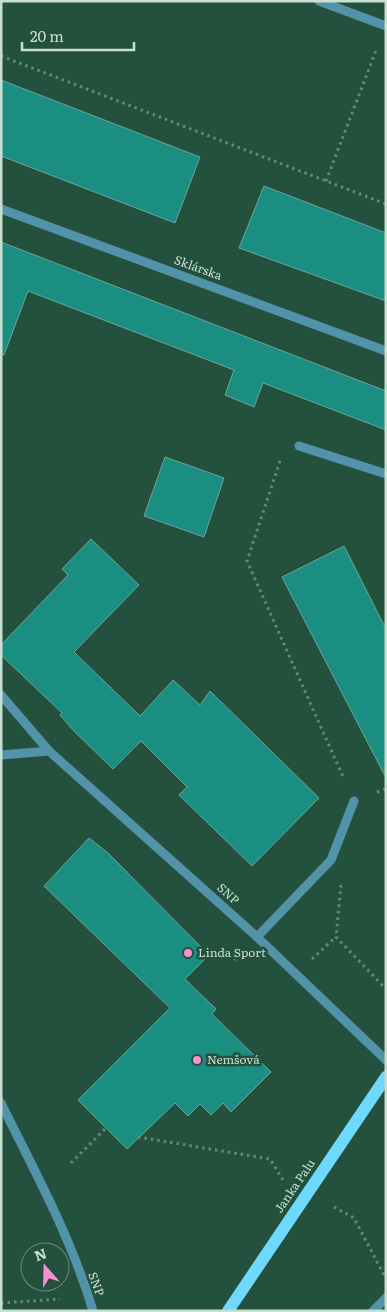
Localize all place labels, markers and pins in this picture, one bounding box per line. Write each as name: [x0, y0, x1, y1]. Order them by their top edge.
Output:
place label: Linda Sport: [198, 943, 266, 961]
marker: Linda Sport: [182, 947, 194, 959]
place label: Nemšová: [207, 1050, 260, 1068]
marker: Nemšová: [191, 1054, 203, 1066]

